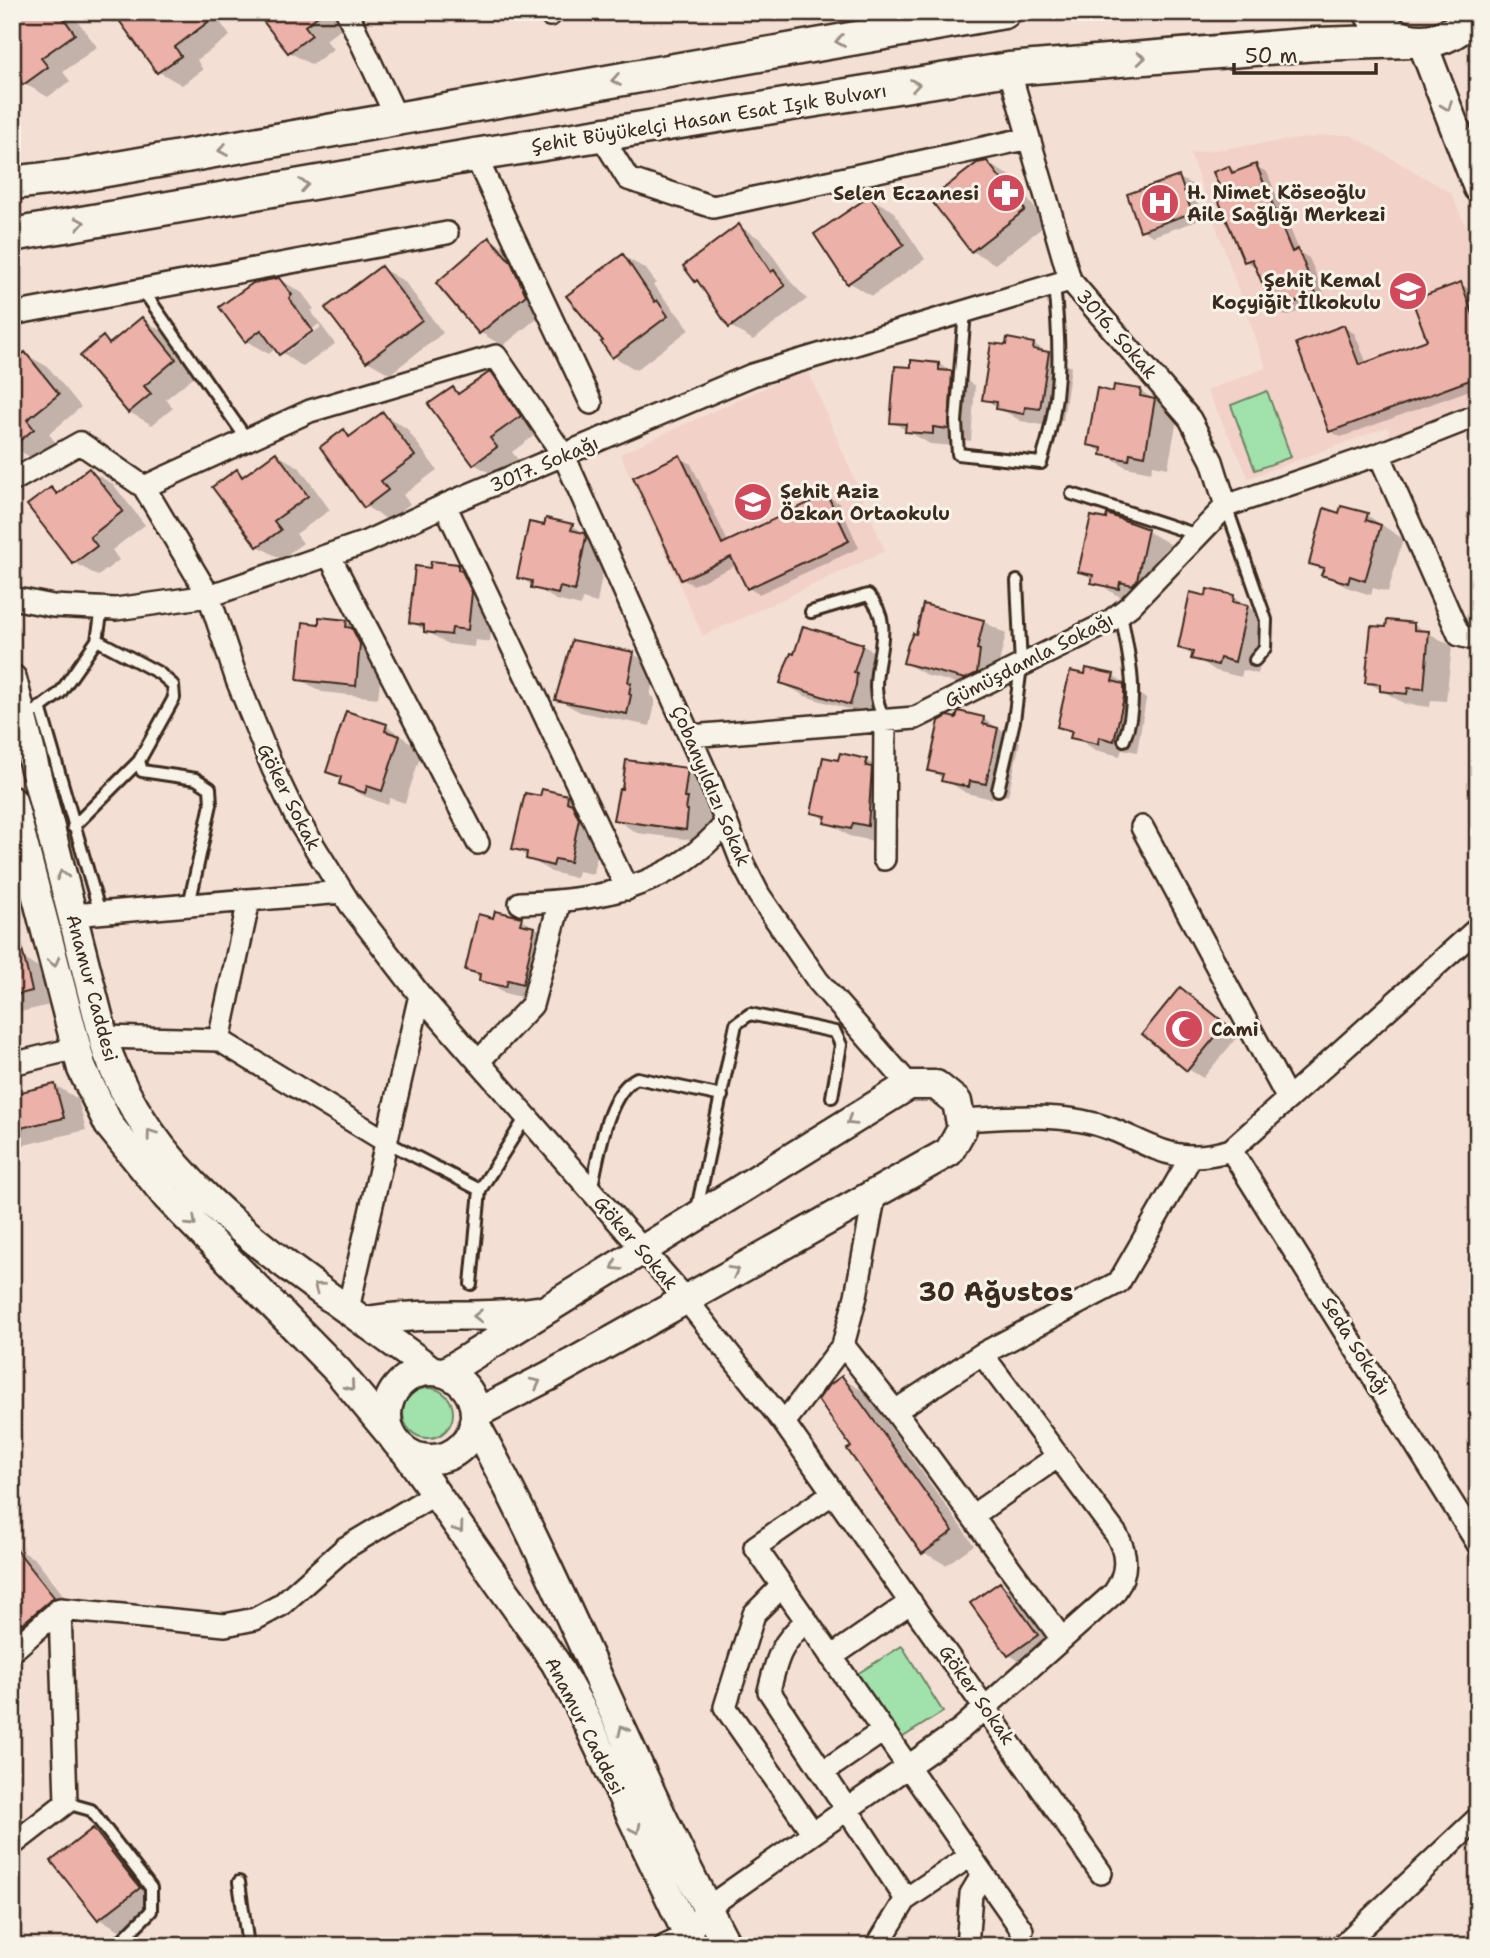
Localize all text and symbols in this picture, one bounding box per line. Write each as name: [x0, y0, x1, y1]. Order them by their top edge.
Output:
scale bar: [1234, 32, 1376, 76]
one-way arrow: [834, 33, 846, 48]
text: 50 m: [1245, 42, 1298, 70]
one-way arrow: [1136, 51, 1147, 66]
one-way arrow: [610, 72, 622, 87]
street label: Şehit Büyükelçi Hasan Esat Işık Bulvarı: [530, 78, 888, 158]
one-way arrow: [909, 78, 921, 93]
one-way arrow: [1438, 99, 1452, 111]
one-way arrow: [217, 141, 229, 156]
pharmacy icon: Selen Eczanesi: [985, 172, 1027, 214]
one-way arrow: [298, 178, 310, 193]
place label: H. Nimet Köseoğlu Aile Sağlığı Merkezi: [1187, 180, 1386, 227]
place label: Selen Eczanesi: [833, 181, 979, 206]
hospital icon: H. Nimet Köseoğlu Aile Sağlığı Merkezi: [1139, 182, 1181, 224]
one-way arrow: [74, 216, 85, 231]
place label: Şehit Kemal Koçyiğit İlkokulu: [1212, 268, 1381, 315]
school or university icon: Şehit Kemal Koçyiğit İlkokulu: [1387, 270, 1429, 312]
street label: 3016. Sokak: [1071, 284, 1163, 384]
street label: 3017. Sokağı: [486, 430, 602, 498]
place label: Şehit Aziz Özkan Ortaokulu: [780, 479, 950, 526]
school or university icon: Şehit Aziz Özkan Ortaokulu: [732, 481, 774, 523]
street label: Gümüşdamla Sokağı: [940, 607, 1118, 713]
street label: Çobanyıldızı Sokak: [666, 702, 756, 870]
street label: Göker Sokak: [251, 739, 327, 855]
one-way arrow: [56, 869, 70, 881]
street label: Anamur Caddesi: [60, 912, 124, 1064]
one-way arrow: [46, 956, 61, 968]
mosque icon: Cami: [1163, 1008, 1205, 1050]
place label: Cami: [1211, 1017, 1259, 1042]
one-way arrow: [845, 1112, 858, 1125]
one-way arrow: [147, 1129, 159, 1142]
street label: Göker Sokak: [588, 1191, 684, 1295]
one-way arrow: [184, 1214, 197, 1227]
one-way arrow: [610, 1258, 623, 1271]
one-way arrow: [726, 1266, 739, 1279]
district label: 30 Ağustos: [919, 1274, 1073, 1309]
one-way arrow: [313, 1283, 326, 1295]
street label: Seda Sokağı: [1316, 1292, 1396, 1400]
one-way arrow: [473, 1308, 483, 1324]
one-way arrow: [529, 1377, 541, 1391]
one-way arrow: [342, 1378, 354, 1391]
one-way arrow: [451, 1520, 463, 1533]
street label: Göker Sokak: [933, 1640, 1021, 1750]
street label: Anamur Caddesi: [540, 1653, 630, 1799]
one-way arrow: [617, 1725, 631, 1737]
one-way arrow: [628, 1822, 642, 1834]

